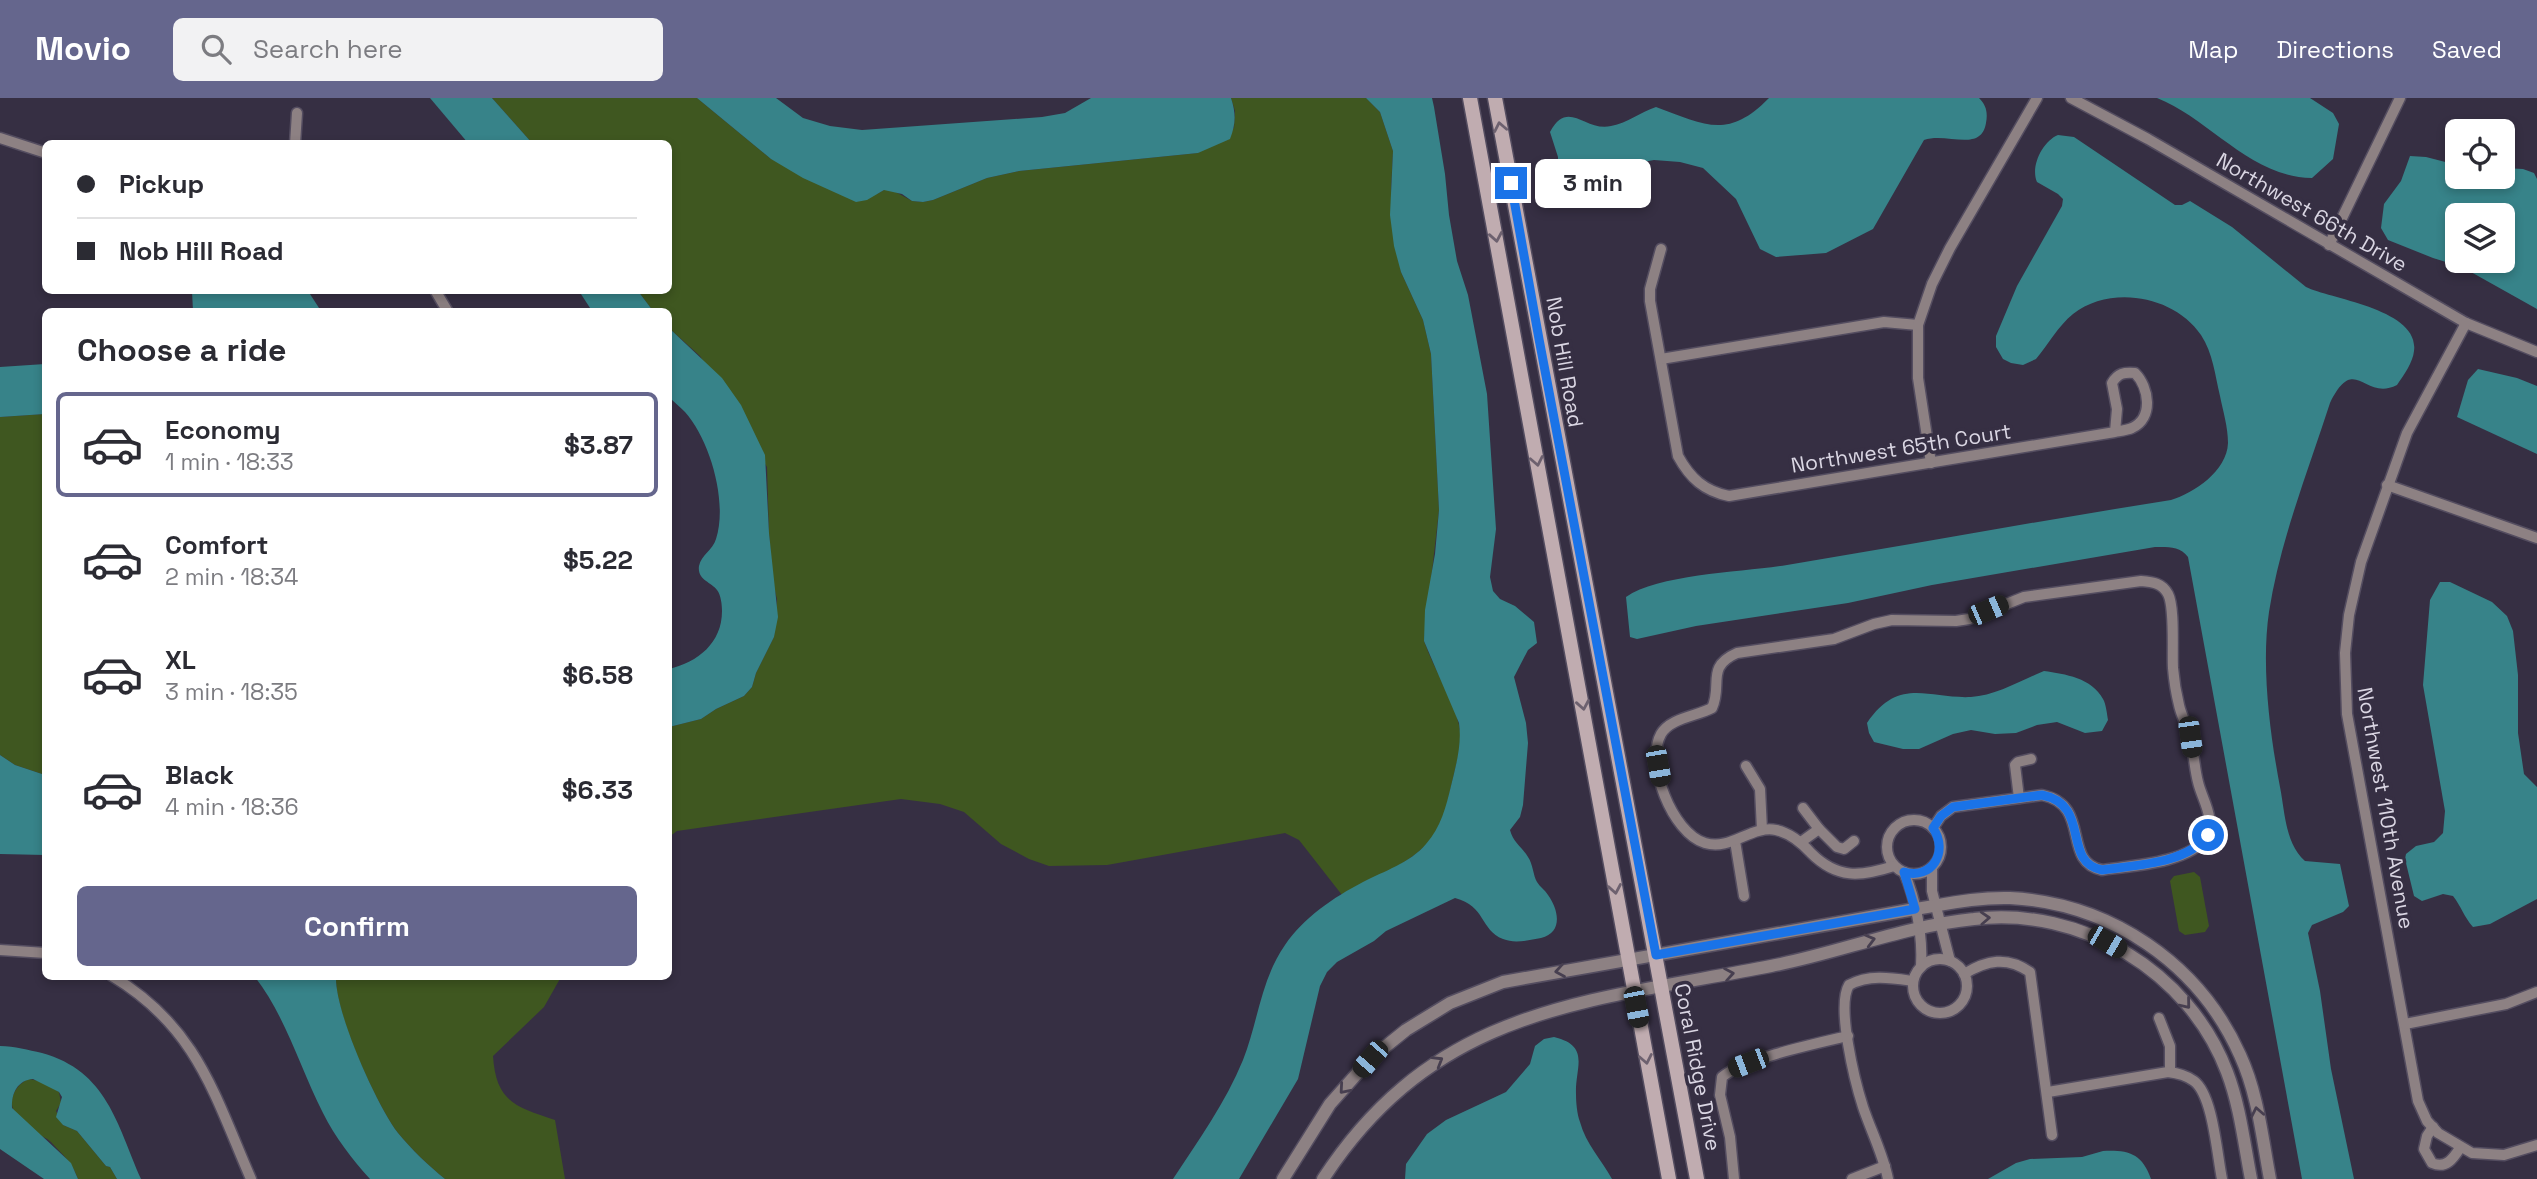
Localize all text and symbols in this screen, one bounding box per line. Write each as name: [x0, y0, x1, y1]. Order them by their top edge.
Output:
search box: [173, 18, 663, 81]
text: Movio: [35, 28, 131, 70]
icon: search: [197, 30, 235, 68]
text: Search here: [253, 32, 403, 66]
text: Map: [2188, 34, 2238, 65]
text: Directions: [2276, 34, 2394, 65]
text: Saved: [2432, 34, 2502, 65]
map controls: [2445, 119, 2515, 273]
button: locate: [2445, 119, 2515, 189]
one-way arrow: [1494, 121, 1509, 133]
street label: Northwest 66th Drive: [2212, 146, 2412, 278]
callout: 3 min: [1536, 158, 1651, 208]
text: Pickup: [119, 167, 204, 201]
route end: [1495, 167, 1527, 199]
text: 3 min: [1563, 168, 1623, 198]
button: layers: [2445, 203, 2515, 273]
one-way arrow: [1488, 231, 1503, 243]
text: Nob Hill Road: [119, 234, 284, 268]
street label: Nob Hill Road: [1540, 295, 1590, 429]
text: Choose a ride: [77, 330, 287, 370]
icon: car: [81, 413, 144, 476]
text: Economy: [165, 413, 281, 447]
street label: Northwest 65th Court: [1789, 417, 2013, 479]
text: $3.87: [564, 428, 633, 462]
text: 1 min · 18:33: [165, 447, 294, 477]
one-way arrow: [1529, 455, 1544, 467]
icon: car: [81, 528, 144, 591]
text: Comfort: [165, 528, 268, 562]
text: $5.22: [563, 543, 633, 577]
text: 2 min · 18:34: [165, 562, 298, 592]
car: [1965, 592, 2012, 628]
icon: car: [81, 643, 144, 706]
text: XL: [165, 643, 196, 677]
text: $6.58: [562, 658, 633, 692]
text: 3 min · 18:35: [165, 677, 298, 707]
street label: Northwest 110th Avenue: [2351, 685, 2421, 931]
one-way arrow: [1574, 699, 1589, 711]
car: [2177, 715, 2204, 759]
car: [1645, 743, 1672, 789]
icon: car: [81, 758, 144, 821]
text: Black: [165, 758, 234, 792]
text: $6.33: [562, 773, 633, 807]
text: 4 min · 18:36: [165, 792, 299, 822]
route start: [2192, 819, 2224, 851]
one-way arrow: [1607, 883, 1622, 895]
button: Confirm: [77, 886, 637, 966]
one-way arrow: [1980, 911, 1991, 926]
car: [2084, 922, 2131, 962]
one-way arrow: [1864, 933, 1876, 948]
one-way arrow: [1554, 963, 1566, 978]
one-way arrow: [1723, 967, 1735, 982]
street label: Coral Ridge Drive: [1669, 981, 1727, 1153]
car: [1622, 984, 1651, 1030]
one-way arrow: [2178, 997, 2191, 1009]
car: [1349, 1036, 1392, 1082]
car: [1725, 1046, 1772, 1080]
one-way arrow: [1637, 1052, 1652, 1064]
one-way arrow: [1431, 1056, 1444, 1069]
one-way arrow: [1340, 1080, 1352, 1093]
one-way arrow: [2251, 1106, 2266, 1118]

